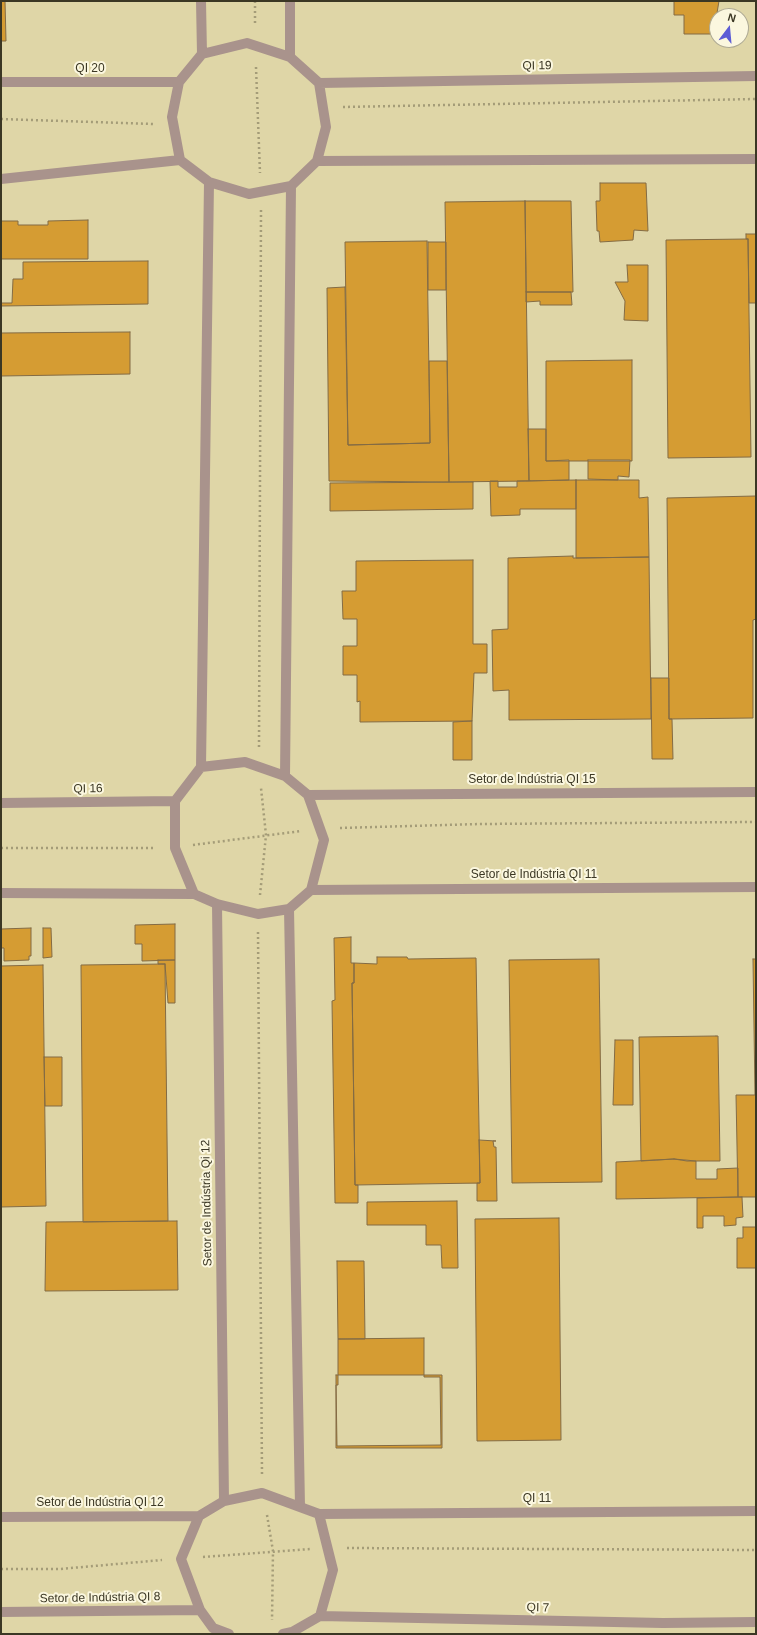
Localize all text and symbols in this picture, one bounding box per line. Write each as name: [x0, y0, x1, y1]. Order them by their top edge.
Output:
north arrow: [709, 8, 749, 48]
text: N: [727, 11, 738, 24]
street label: QI 19: [522, 59, 552, 73]
street label: QI 20: [75, 62, 105, 76]
street label: Setor de Indústria QI 15: [468, 773, 596, 787]
street label: QI 16: [73, 782, 103, 796]
street label: Setor de Indústria QI 11: [471, 868, 597, 882]
street label: Setor de Indústria Qi 12: [199, 1140, 215, 1266]
street label: QI 11: [523, 1492, 551, 1506]
street label: Setor de Indústria QI 12: [36, 1496, 164, 1510]
street label: Setor de Indústria QI 8: [40, 1590, 160, 1606]
street label: QI 7: [527, 1601, 549, 1615]

